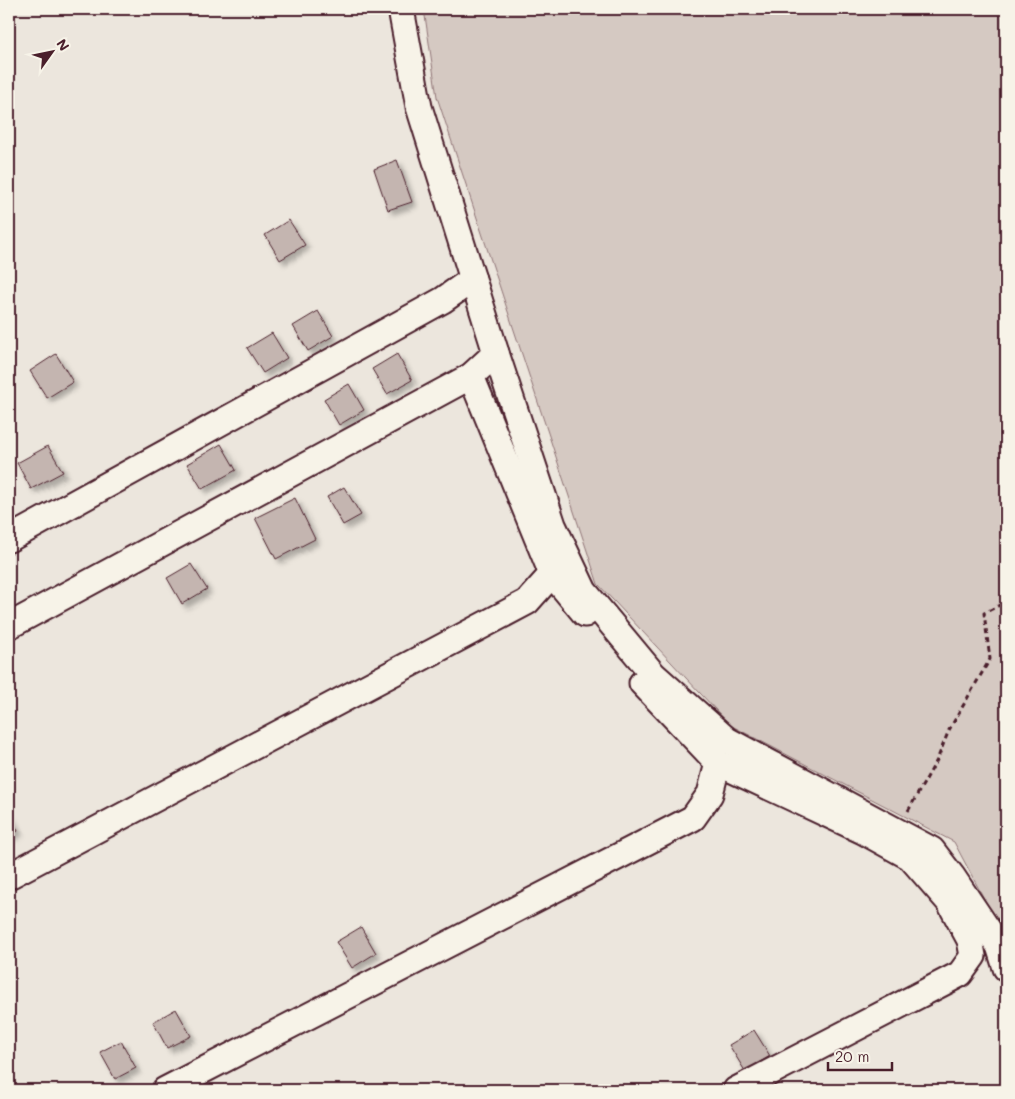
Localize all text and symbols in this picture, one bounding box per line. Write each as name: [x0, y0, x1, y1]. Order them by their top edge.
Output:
north arrow: [28, 28, 78, 78]
text: N: [52, 35, 74, 54]
scale bar: [828, 1039, 891, 1071]
text: 20 m: [835, 1046, 869, 1066]

